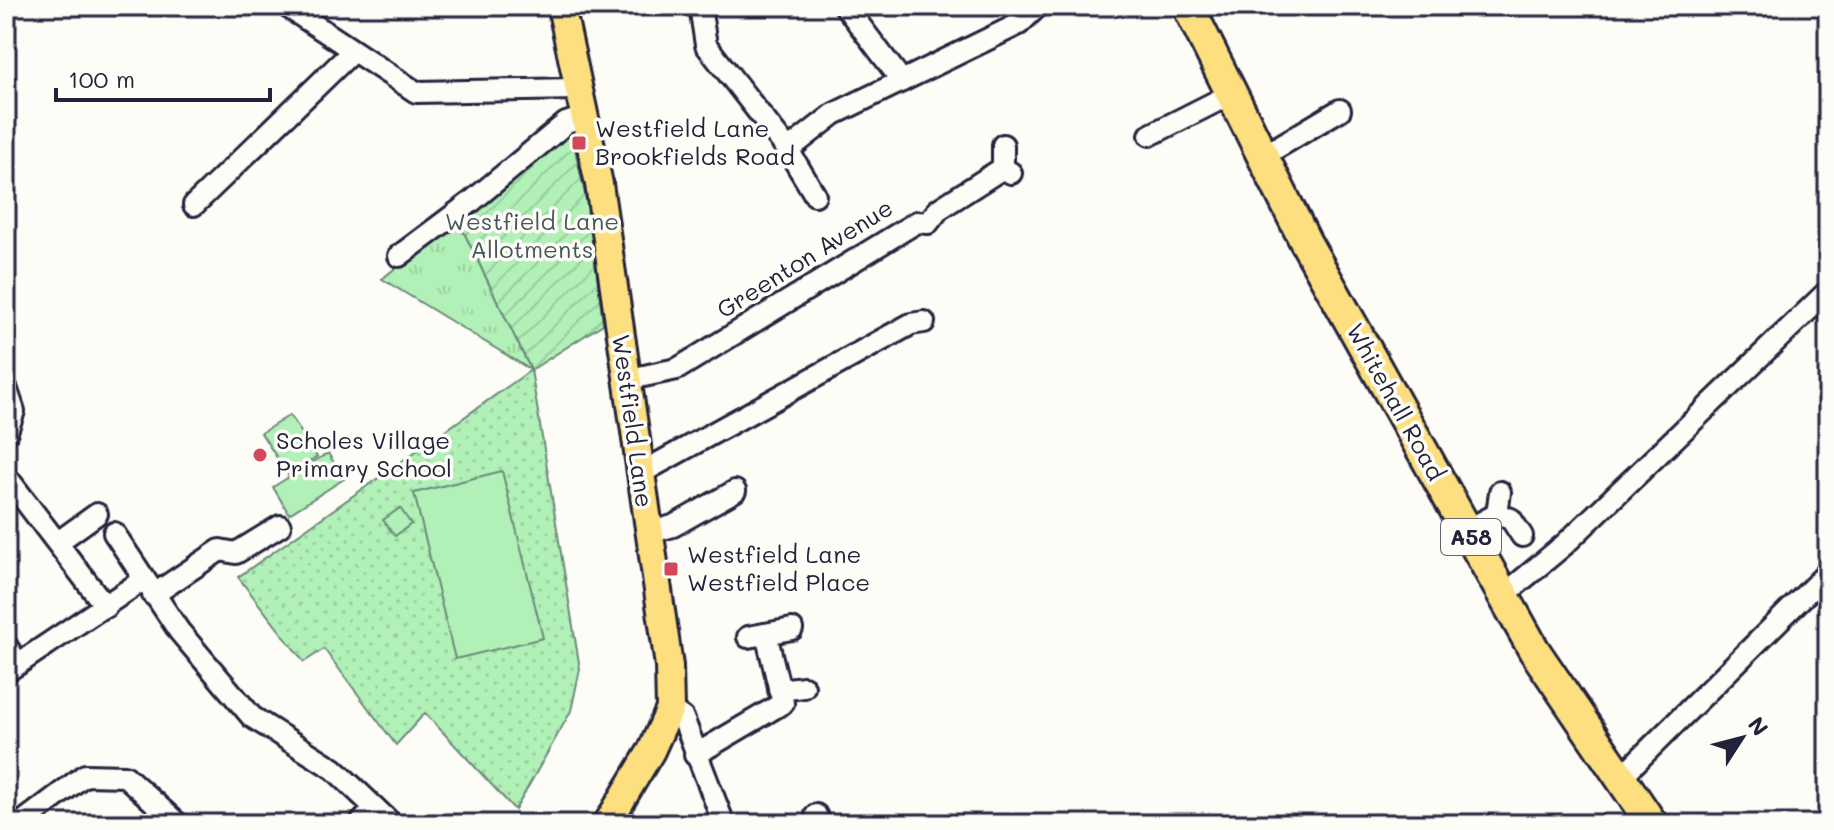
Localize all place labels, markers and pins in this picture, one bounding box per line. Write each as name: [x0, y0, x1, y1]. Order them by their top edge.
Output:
place label: Westfield Lane Brookfields Road: [595, 112, 795, 171]
marker: Westfield Lane Brookfields Road: [570, 134, 588, 152]
place label: Scholes Village Primary School: [276, 424, 452, 483]
marker: Scholes Village Primary School: [251, 446, 269, 464]
place label: Westfield Lane Westfield Place: [687, 538, 870, 597]
marker: Westfield Lane Westfield Place: [662, 560, 680, 578]

